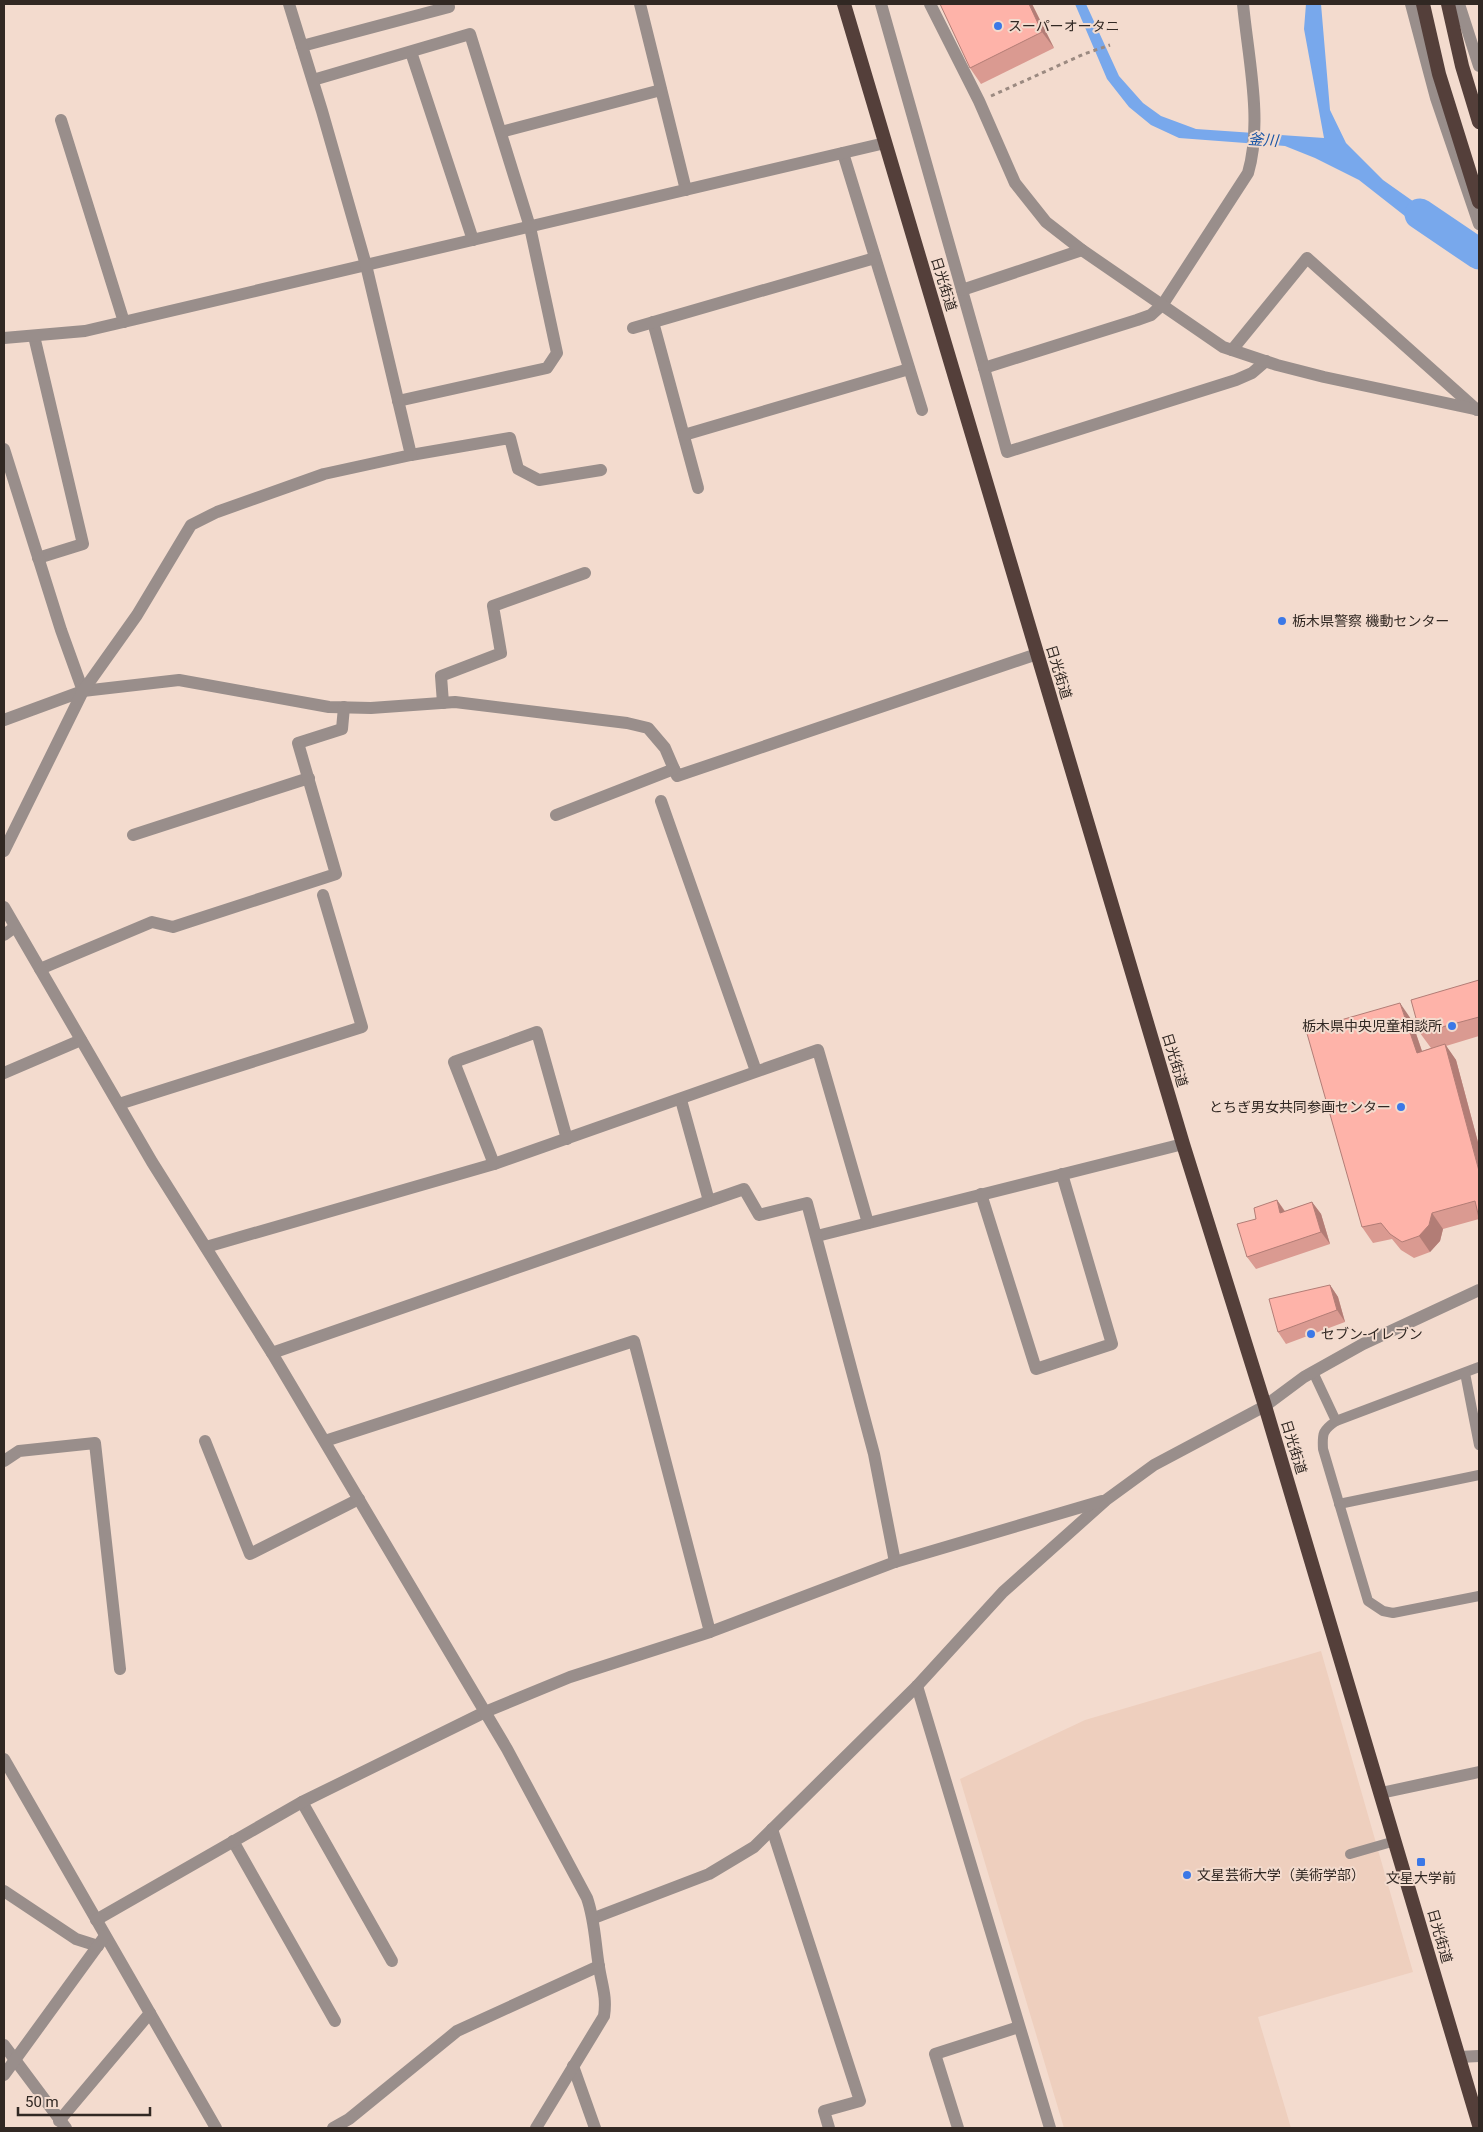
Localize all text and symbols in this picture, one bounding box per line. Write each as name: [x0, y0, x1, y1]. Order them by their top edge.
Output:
place label: スーパーオータニ: [1008, 18, 1120, 34]
marker: スーパーオータニ: [992, 20, 1004, 32]
water label: 釜川: [1247, 130, 1281, 150]
street label: 日光街道: [928, 255, 960, 313]
place label: 栃木県警察 機動センター: [1292, 613, 1449, 629]
marker: 栃木県警察 機動センター: [1276, 615, 1288, 627]
street label: 日光街道: [1043, 643, 1075, 701]
place label: 栃木県中央児童相談所: [1302, 1018, 1442, 1034]
marker: 栃木県中央児童相談所: [1446, 1020, 1458, 1032]
street label: 日光街道: [1159, 1031, 1191, 1089]
place label: とちぎ男女共同参画センター: [1209, 1099, 1391, 1115]
marker: とちぎ男女共同参画センター: [1395, 1101, 1407, 1113]
place label: セブン-イレブン: [1321, 1326, 1423, 1342]
marker: セブン-イレブン: [1305, 1328, 1317, 1340]
street label: 日光街道: [1278, 1418, 1310, 1476]
marker: 文星大学前: [1415, 1856, 1427, 1868]
place label: 文星芸術大学（美術学部）: [1197, 1867, 1365, 1883]
marker: 文星芸術大学（美術学部）: [1181, 1869, 1193, 1881]
place label: 文星大学前: [1386, 1870, 1456, 1886]
street label: 日光街道: [1425, 1907, 1455, 1965]
scale bar: [18, 2084, 150, 2116]
text: 50 m: [25, 2093, 59, 2111]

